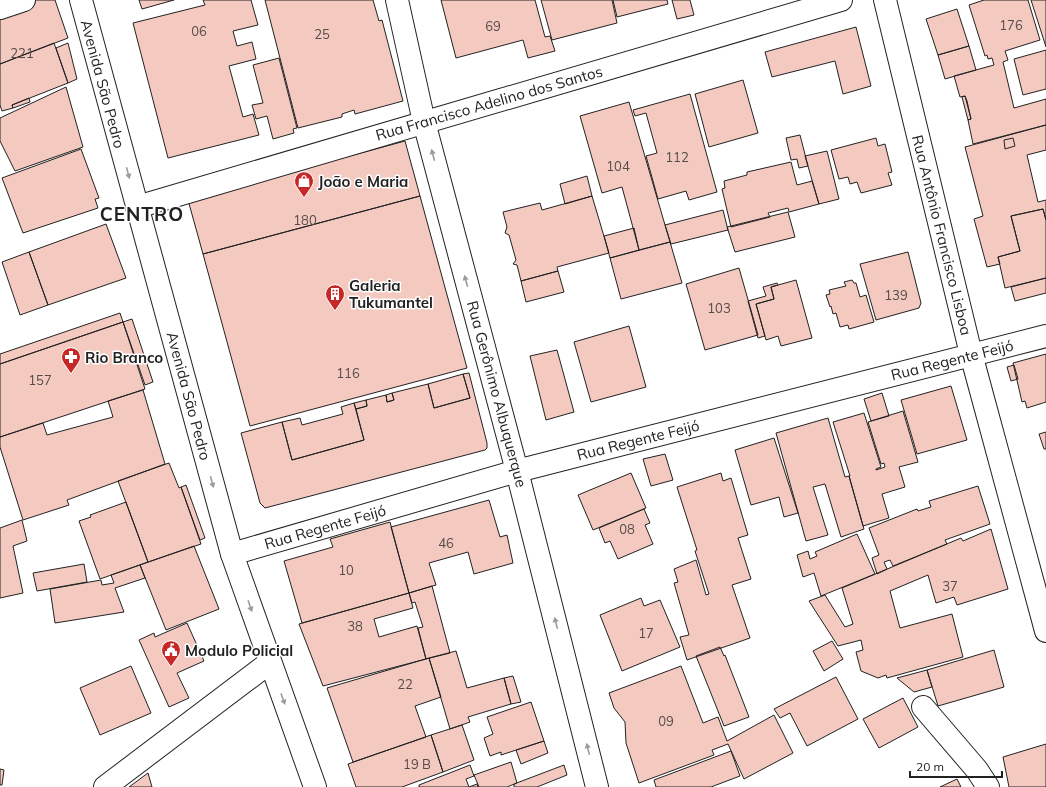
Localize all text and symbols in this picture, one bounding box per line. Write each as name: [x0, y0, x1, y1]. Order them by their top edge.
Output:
house number: 176: [999, 17, 1023, 33]
street label: Avenida São Pedro: [77, 18, 129, 150]
house number: 69: [485, 18, 501, 34]
house number: 06: [191, 23, 207, 39]
house number: 25: [314, 26, 330, 42]
house number: 221: [10, 45, 34, 61]
street label: Rua Francisco Adelino dos Santos: [373, 61, 605, 145]
street label: Rua Antônio Francisco Lisboa: [908, 133, 976, 337]
one-way arrow: [430, 149, 436, 161]
house number: 112: [665, 149, 689, 165]
house number: 104: [606, 158, 630, 174]
one-way arrow: [125, 167, 131, 179]
shop icon: João e Maria: [293, 170, 315, 198]
place label: João e Maria: [318, 172, 408, 191]
district label: CENTRO: [100, 202, 184, 226]
house number: 180: [293, 212, 317, 228]
one-way arrow: [463, 274, 469, 287]
place label: Galeria Tukumantel: [349, 276, 433, 312]
building icon: Galeria Tukumantel: [324, 283, 346, 311]
house number: 139: [884, 287, 908, 303]
street label: Rua Gerônimo Albuquerque: [463, 299, 531, 489]
house number: 103: [707, 300, 731, 316]
street label: Avenida São Pedro: [163, 330, 215, 462]
street label: Rua Regente Feijó: [889, 336, 1015, 384]
pharmacy icon: Rio Branco: [60, 346, 82, 374]
place label: Rio Branco: [85, 348, 163, 367]
house number: 116: [336, 365, 360, 381]
house number: 157: [28, 372, 52, 388]
street label: Rua Regente Feijó: [575, 416, 701, 464]
one-way arrow: [209, 476, 215, 488]
street label: Rua Regente Feijó: [262, 501, 388, 553]
house number: 08: [619, 521, 635, 537]
house number: 46: [438, 535, 454, 551]
house number: 10: [338, 562, 354, 578]
house number: 37: [942, 578, 958, 594]
one-way arrow: [247, 601, 253, 613]
one-way arrow: [553, 617, 559, 629]
house number: 38: [347, 618, 363, 634]
house number: 17: [638, 625, 654, 641]
public building icon: Modulo Policial: [160, 639, 182, 667]
place label: Modulo Policial: [185, 641, 293, 660]
house number: 22: [397, 676, 413, 692]
one-way arrow: [280, 694, 286, 706]
house number: 09: [658, 713, 674, 729]
one-way arrow: [584, 743, 590, 755]
scale bar: [910, 753, 1002, 779]
house number: 19 B: [403, 756, 431, 772]
text: 20 m: [916, 759, 944, 774]

